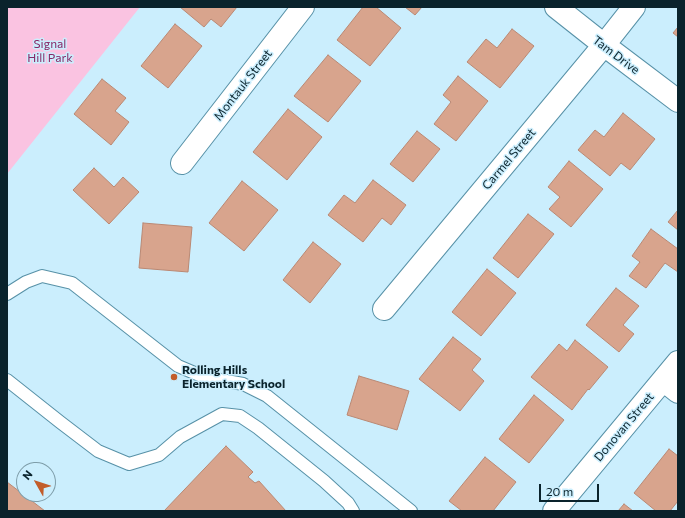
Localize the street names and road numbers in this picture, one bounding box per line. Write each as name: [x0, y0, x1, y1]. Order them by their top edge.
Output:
street label: Tam Drive: [590, 33, 642, 77]
street label: Montauk Street: [211, 47, 275, 123]
street label: Carmel Street: [479, 126, 539, 192]
street label: Donovan Street: [591, 390, 657, 464]

